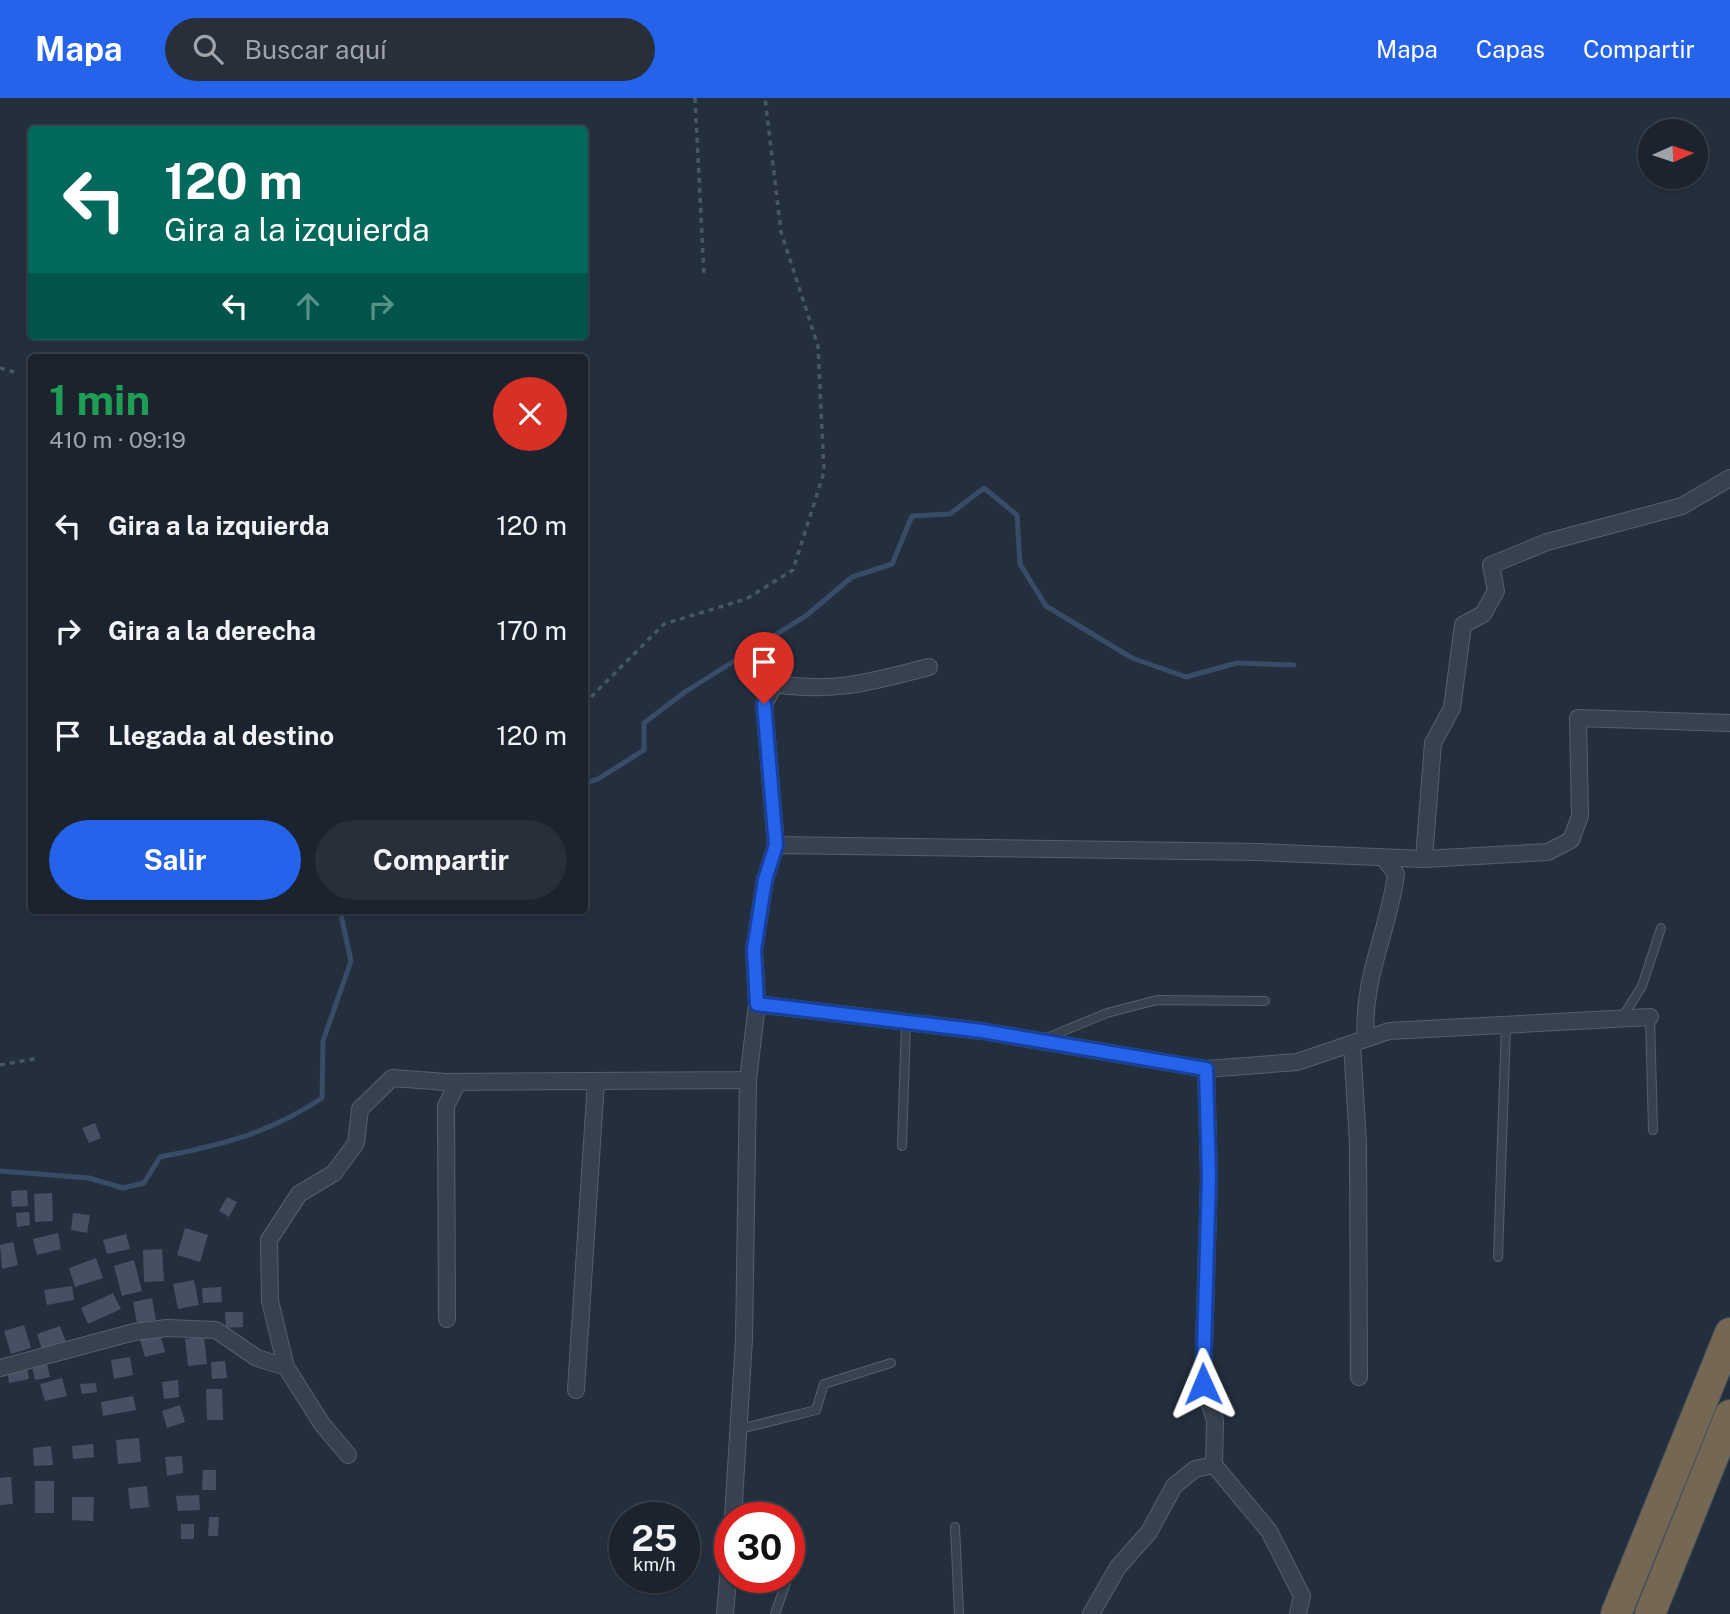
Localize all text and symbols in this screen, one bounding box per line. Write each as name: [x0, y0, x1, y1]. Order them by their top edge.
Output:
search box: [165, 18, 655, 81]
text: Mapa: [35, 30, 123, 68]
icon: search: [189, 30, 227, 68]
text: Buscar aquí: [245, 34, 386, 65]
text: Mapa: [1376, 35, 1438, 63]
text: Capas: [1476, 35, 1545, 63]
text: Compartir: [1583, 35, 1695, 63]
north arrow: [1638, 119, 1708, 189]
map controls: [1638, 119, 1708, 189]
text: 120 m: [164, 152, 303, 210]
icon: left: [49, 154, 140, 245]
text: Gira a la izquierda: [164, 211, 430, 248]
icon: left: [216, 287, 254, 325]
icon: ahead: [289, 287, 327, 325]
icon: right: [362, 287, 400, 325]
text: 1 min: [49, 375, 150, 424]
button: close: [493, 377, 567, 451]
text: 410 m · 09:19: [49, 426, 186, 453]
icon: left: [49, 507, 87, 545]
text: Gira a la izquierda: [108, 510, 330, 541]
text: 120 m: [496, 510, 567, 541]
icon: right: [49, 612, 87, 650]
text: Gira a la derecha: [108, 615, 316, 646]
text: 170 m: [497, 615, 567, 646]
pin: [734, 632, 794, 704]
icon: arrive: [745, 643, 783, 681]
icon: arrive: [49, 717, 87, 755]
text: Llegada al destino: [108, 720, 334, 751]
text: 120 m: [496, 720, 567, 751]
button: Salir: [49, 820, 301, 900]
button: Compartir: [315, 820, 567, 900]
position arrow: [1166, 1347, 1240, 1421]
speed limit sign: 30: [714, 1502, 805, 1593]
text: 25: [632, 1518, 677, 1559]
text: km/h: [633, 1554, 676, 1575]

